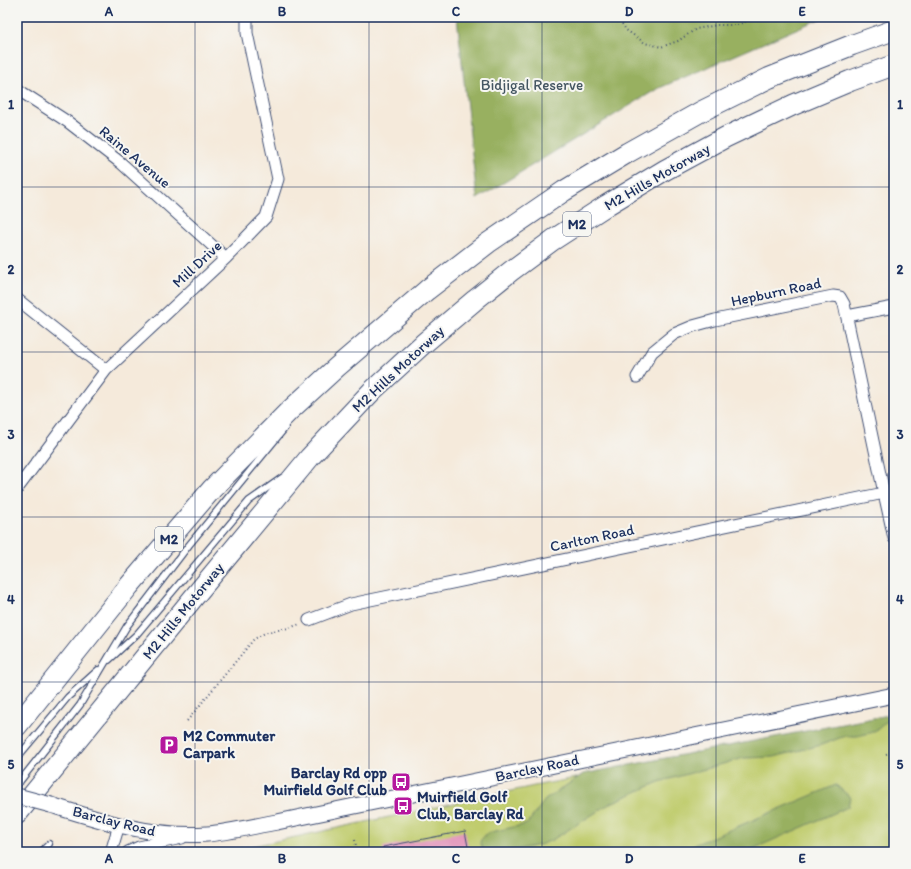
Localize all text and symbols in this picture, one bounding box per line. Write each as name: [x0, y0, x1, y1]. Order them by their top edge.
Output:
text: A: [104, 4, 114, 19]
text: B: [278, 4, 287, 19]
text: C: [452, 4, 461, 19]
text: D: [625, 4, 634, 19]
text: E: [798, 4, 806, 19]
park label: Bidjigal Reserve: [481, 76, 583, 94]
text: 1: [8, 97, 14, 112]
text: 1: [897, 97, 903, 112]
street label: Raine Avenue: [96, 122, 174, 192]
street label: M2 Hills Motorway: [601, 139, 713, 215]
road number: M2: [563, 212, 591, 236]
street label: Mill Drive: [169, 237, 225, 291]
text: 2: [8, 262, 15, 277]
text: 2: [897, 262, 904, 277]
street label: Hepburn Road: [729, 274, 823, 310]
street label: M2 Hills Motorway: [348, 322, 448, 416]
text: 3: [7, 427, 15, 442]
text: 3: [896, 427, 904, 442]
street label: Carlton Road: [548, 520, 636, 556]
road number: M2: [155, 527, 183, 551]
street label: M2 Hills Motorway: [139, 559, 227, 663]
text: 4: [7, 592, 15, 607]
text: 4: [896, 592, 904, 607]
place label: M2 Commuter Carpark: [183, 727, 276, 763]
parking icon: M2 Commuter Carpark: [158, 734, 180, 756]
street label: Barclay Road: [494, 750, 580, 786]
text: 5: [8, 757, 15, 772]
text: 5: [897, 757, 904, 772]
place label: Barclay Rd opp Muirfield Golf Club: [263, 764, 387, 799]
bus stop icon: Barclay Rd opp Muirfield Golf Club: [390, 771, 412, 793]
place label: Muirfield Golf Club, Barclay Rd: [417, 788, 524, 824]
bus stop icon: Muirfield Golf Club, Barclay Rd: [392, 795, 414, 817]
street label: Barclay Road: [71, 802, 157, 840]
text: A: [104, 851, 114, 866]
text: B: [278, 851, 287, 866]
text: C: [452, 851, 461, 866]
text: D: [625, 851, 634, 866]
text: E: [798, 851, 806, 866]

